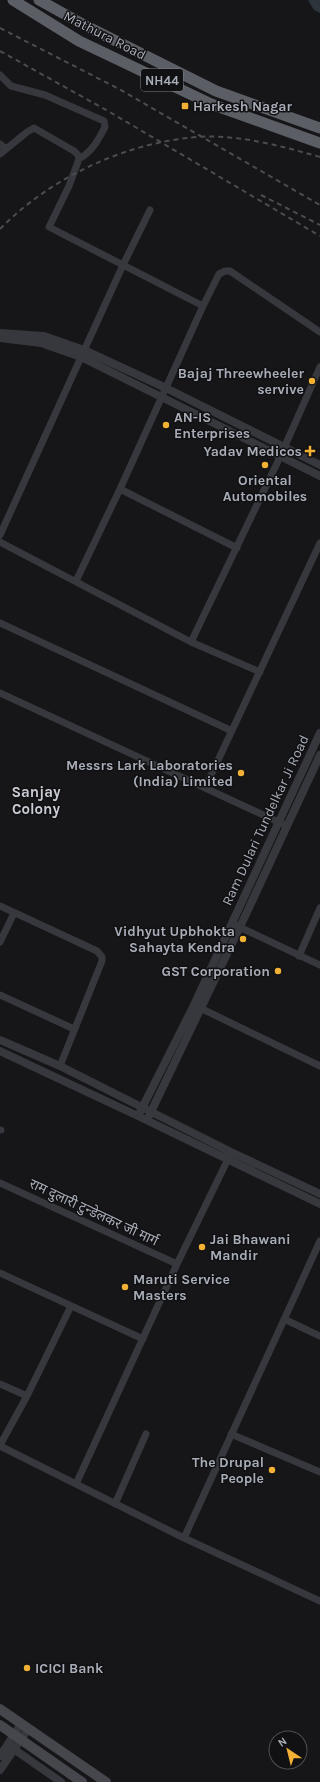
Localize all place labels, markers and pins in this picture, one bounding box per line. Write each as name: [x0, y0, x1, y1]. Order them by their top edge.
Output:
place label: Harkesh Nagar: [193, 98, 292, 115]
marker: Harkesh Nagar: [180, 101, 190, 111]
place label: Bajaj Threewheeler servive: [178, 365, 304, 398]
marker: Bajaj Threewheeler servive: [307, 376, 317, 386]
place label: AN-IS Enterprises: [174, 409, 250, 442]
marker: AN-IS Enterprises: [161, 420, 171, 430]
place label: Yadav Medicos: [203, 443, 302, 460]
marker: Yadav Medicos: [305, 446, 315, 456]
marker: Oriental Automobiles: [260, 460, 270, 470]
place label: Oriental Automobiles: [223, 472, 307, 505]
place label: Messrs Lark Laboratories (India) Limited: [66, 757, 233, 790]
marker: Messrs Lark Laboratories (India) Limited: [236, 768, 246, 778]
place label: Vidhyut Upbhokta Sahayta Kendra: [114, 923, 235, 956]
marker: Vidhyut Upbhokta Sahayta Kendra: [238, 934, 248, 944]
place label: GST Corporation: [161, 963, 270, 980]
marker: GST Corporation: [273, 966, 283, 976]
place label: Jai Bhawani Mandir: [210, 1231, 291, 1264]
marker: Jai Bhawani Mandir: [197, 1242, 207, 1252]
place label: Maruti Service Masters: [133, 1271, 230, 1304]
marker: Maruti Service Masters: [120, 1282, 130, 1292]
place label: The Drupal People: [192, 1454, 264, 1487]
marker: The Drupal People: [267, 1465, 277, 1475]
place label: ICICI Bank: [35, 1660, 104, 1677]
marker: ICICI Bank: [22, 1663, 32, 1673]

